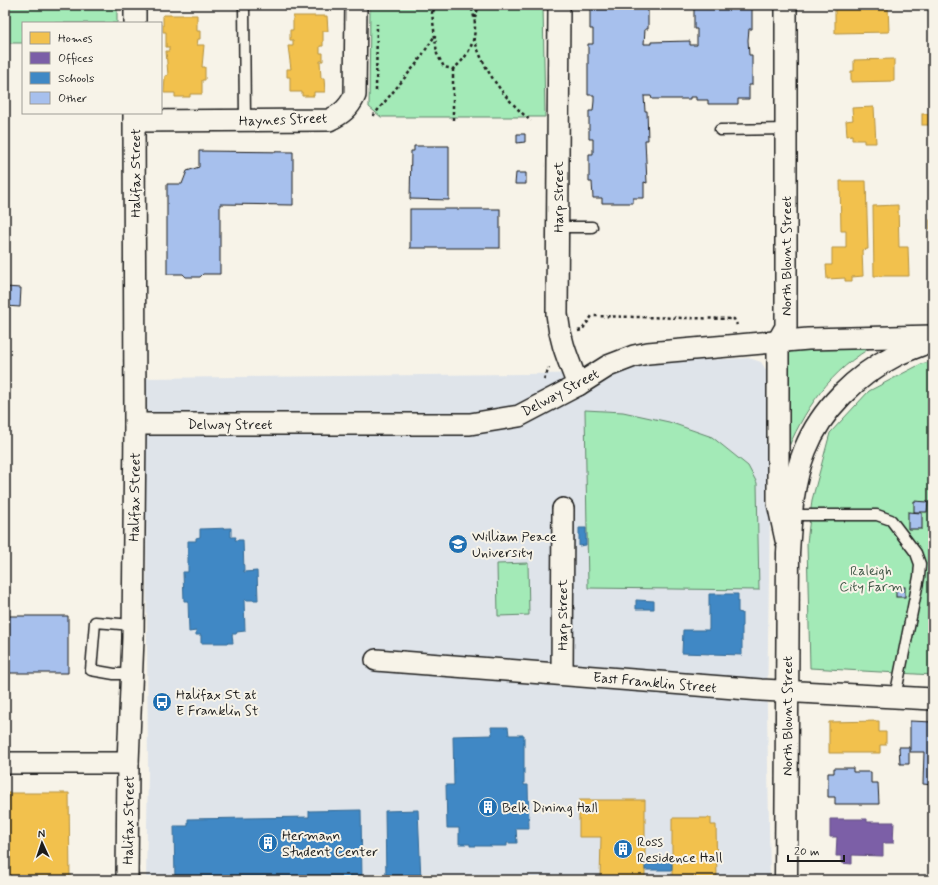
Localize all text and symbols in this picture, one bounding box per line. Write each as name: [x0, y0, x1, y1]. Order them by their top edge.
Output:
legend: [22, 22, 162, 114]
text: Homes: [58, 31, 93, 47]
text: Offices: [58, 51, 93, 67]
text: Schools: [58, 71, 94, 87]
text: Other: [58, 91, 87, 107]
street label: Haynes Street: [239, 109, 328, 131]
street label: Halifax Street: [127, 128, 145, 218]
street label: Harp Street: [550, 160, 568, 233]
street label: North Blount Street: [778, 196, 796, 316]
street label: Delway Street: [519, 365, 602, 421]
street label: Delway Street: [187, 416, 273, 434]
street label: Halifax Street: [125, 452, 145, 542]
place label: William Peace University: [472, 528, 557, 562]
school or university icon: William Peace University: [447, 533, 469, 555]
park label: Raleigh City Farm: [839, 562, 903, 596]
street label: Harp Street: [554, 578, 572, 651]
street label: North Blount Street: [779, 656, 797, 776]
street label: East Franklin Street: [592, 669, 717, 697]
place label: Halifax St at E Franklin St: [176, 686, 259, 720]
bus stop icon: Halifax St at E Franklin St: [151, 691, 173, 713]
street label: Halifax Street: [119, 775, 139, 865]
building icon: Belk Dining Hall: [477, 796, 499, 818]
place label: Belk Dining Hall: [502, 799, 598, 817]
north arrow: [22, 823, 62, 863]
text: N: [38, 827, 46, 841]
place label: Hermann Student Center: [282, 827, 378, 861]
building icon: Hermann Student Center: [257, 832, 279, 854]
place label: Ross Residence Hall: [637, 833, 722, 867]
scale bar: [788, 837, 844, 863]
building icon: Ross Residence Hall: [612, 838, 634, 860]
text: 20 m: [794, 844, 820, 860]

